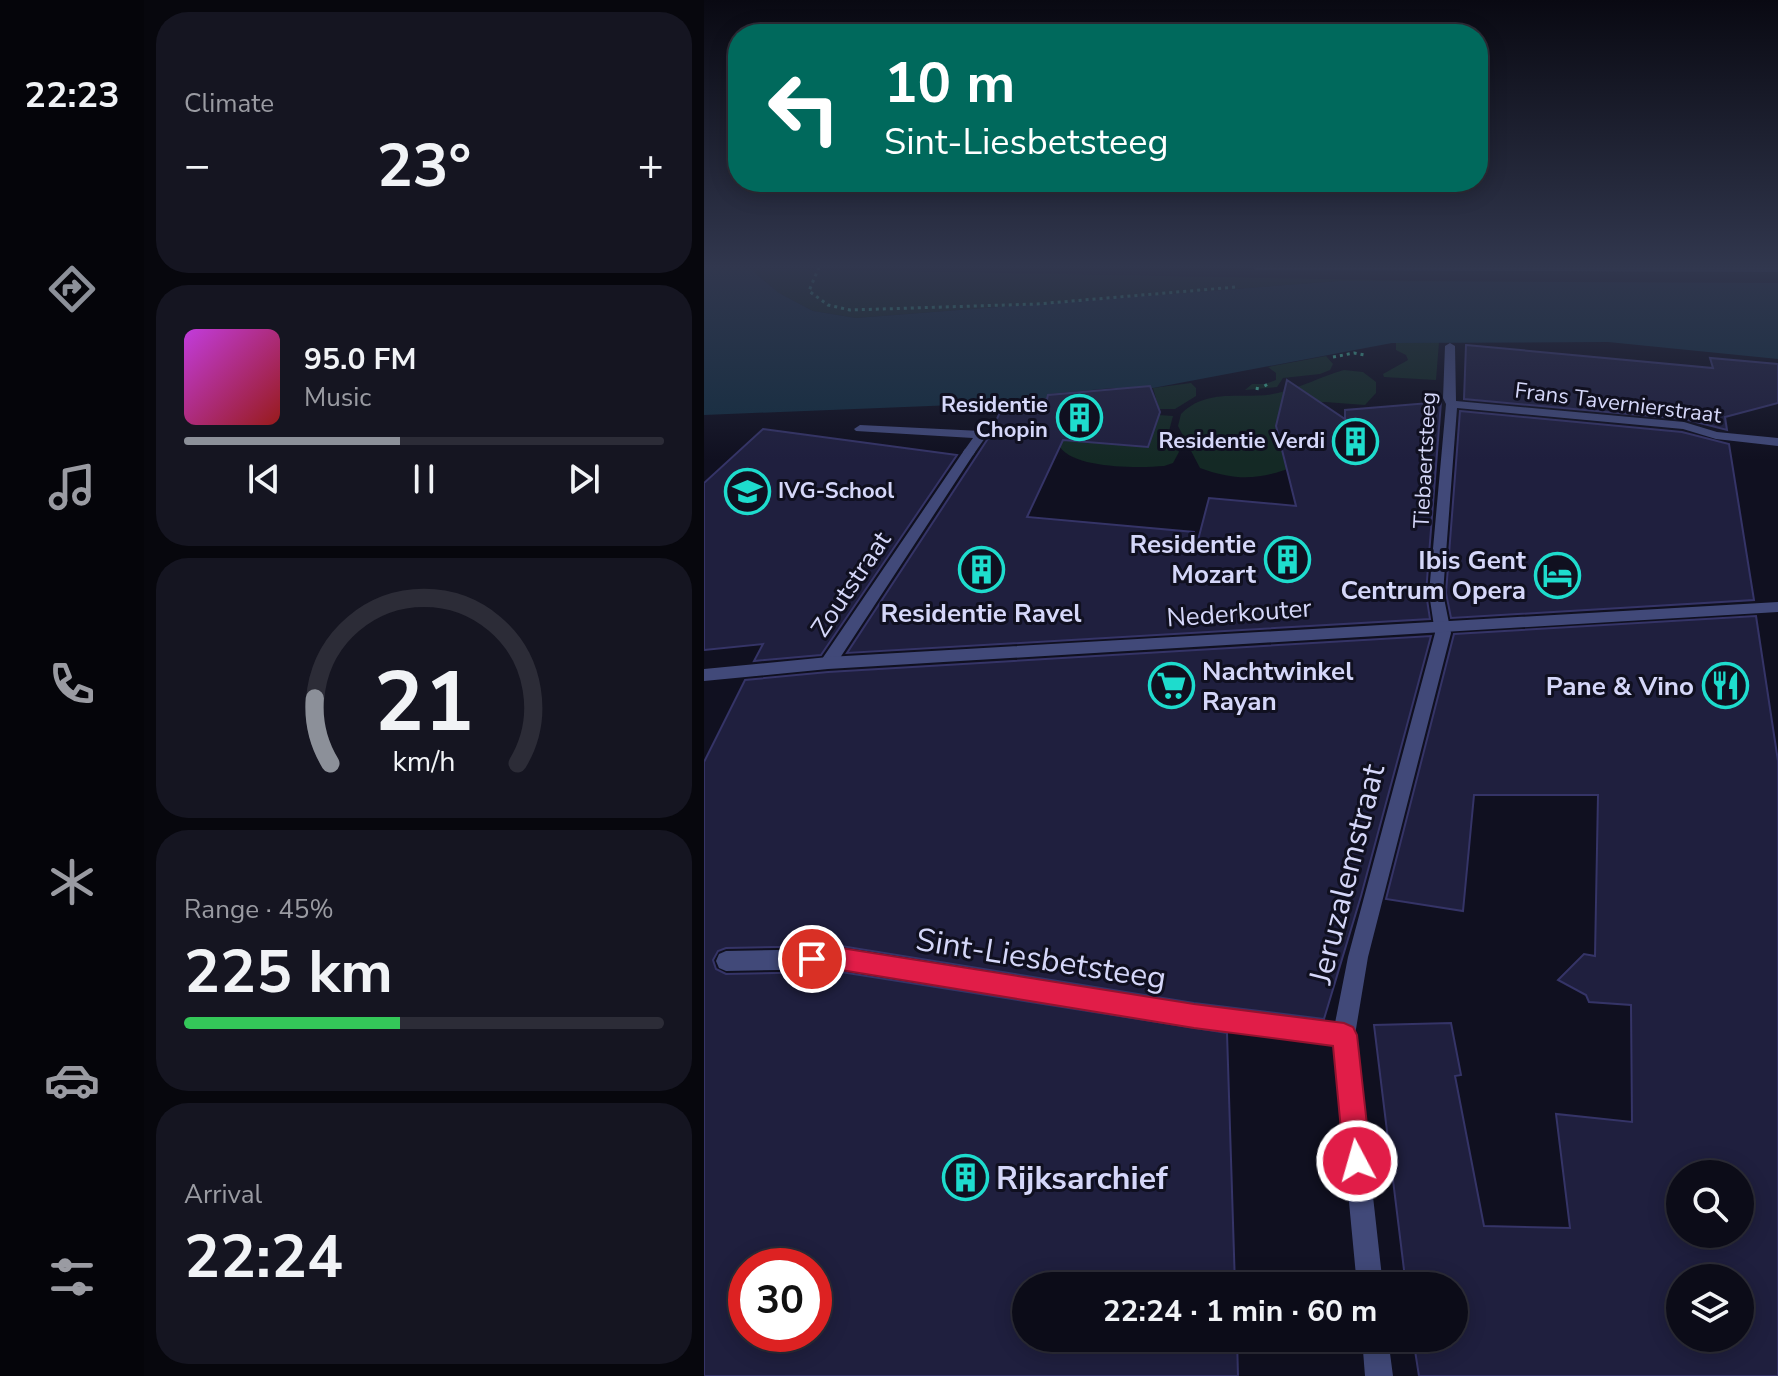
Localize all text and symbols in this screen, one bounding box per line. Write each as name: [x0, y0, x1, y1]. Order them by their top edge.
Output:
text: 10 m: [884, 45, 1015, 122]
icon: left: [752, 56, 856, 160]
text: 22:23: [24, 71, 120, 120]
text: Climate: [184, 86, 274, 121]
text: Sint-Liesbetsteeg: [884, 118, 1168, 167]
text: 23°: [377, 125, 471, 207]
text: −: [184, 136, 210, 196]
text: +: [638, 136, 664, 196]
icon: directions: [44, 261, 100, 317]
text: 95.0 FM: [304, 339, 416, 380]
street label: Frans Tavernierstraat: [1513, 375, 1723, 431]
text: Music: [304, 380, 371, 415]
place label: Residentie Chopin: [941, 390, 1048, 445]
street label: Tiebaertsteeg: [1406, 391, 1444, 529]
building icon: Residentie Chopin: [1055, 394, 1103, 442]
building icon: Residentie Verdi: [1332, 417, 1380, 465]
place label: Residentie Verdi: [1159, 426, 1325, 456]
icon: previous: [242, 457, 286, 501]
icon: pause: [402, 457, 446, 501]
icon: next: [562, 457, 606, 501]
icon: music: [44, 459, 100, 515]
school or university icon: IVG-School: [723, 467, 771, 515]
place label: IVG-School: [778, 476, 894, 506]
street label: Zoutstraat: [803, 524, 900, 644]
place label: Residentie Mozart: [1129, 527, 1257, 592]
building icon: Residentie Mozart: [1263, 535, 1311, 583]
place label: Ibis Gent Centrum Opera: [1341, 543, 1527, 608]
building icon: Residentie Ravel: [957, 546, 1005, 594]
hotel icon: Ibis Gent Centrum Opera: [1533, 551, 1581, 599]
street label: Nederkouter: [1165, 590, 1313, 636]
place label: Residentie Ravel: [880, 596, 1082, 631]
text: 21: [374, 646, 474, 759]
place label: Nachtwinkel Rayan: [1202, 654, 1354, 719]
icon: phone: [44, 656, 100, 712]
supermarket icon: Nachtwinkel Rayan: [1147, 662, 1195, 710]
restaurant icon: Pane & Vino: [1701, 662, 1749, 710]
place label: Pane & Vino: [1546, 669, 1694, 704]
text: km/h: [393, 742, 455, 781]
street label: Jeruzalemstraat: [1299, 759, 1395, 989]
icon: climate: [44, 854, 100, 910]
text: Range · 45%: [184, 892, 334, 927]
street label: Sint-Liesbetsteeg: [913, 918, 1169, 1000]
pin: [778, 925, 846, 993]
text: 225 km: [184, 931, 393, 1013]
icon: arrive: [790, 937, 834, 981]
icon: car: [44, 1052, 100, 1108]
position arrow: [1315, 1119, 1399, 1203]
building icon: Rijksarchief: [941, 1154, 989, 1202]
place label: Rijksarchief: [996, 1157, 1169, 1200]
map controls: [1666, 1160, 1754, 1352]
button: search: [1666, 1160, 1754, 1248]
text: Arrival: [184, 1177, 262, 1212]
text: 22:24: [184, 1216, 343, 1298]
speed limit sign: 30: [728, 1248, 832, 1352]
icon: filters: [44, 1249, 100, 1305]
button: layers: [1666, 1264, 1754, 1352]
text: 22:24 · 1 min · 60 m: [1103, 1291, 1377, 1332]

